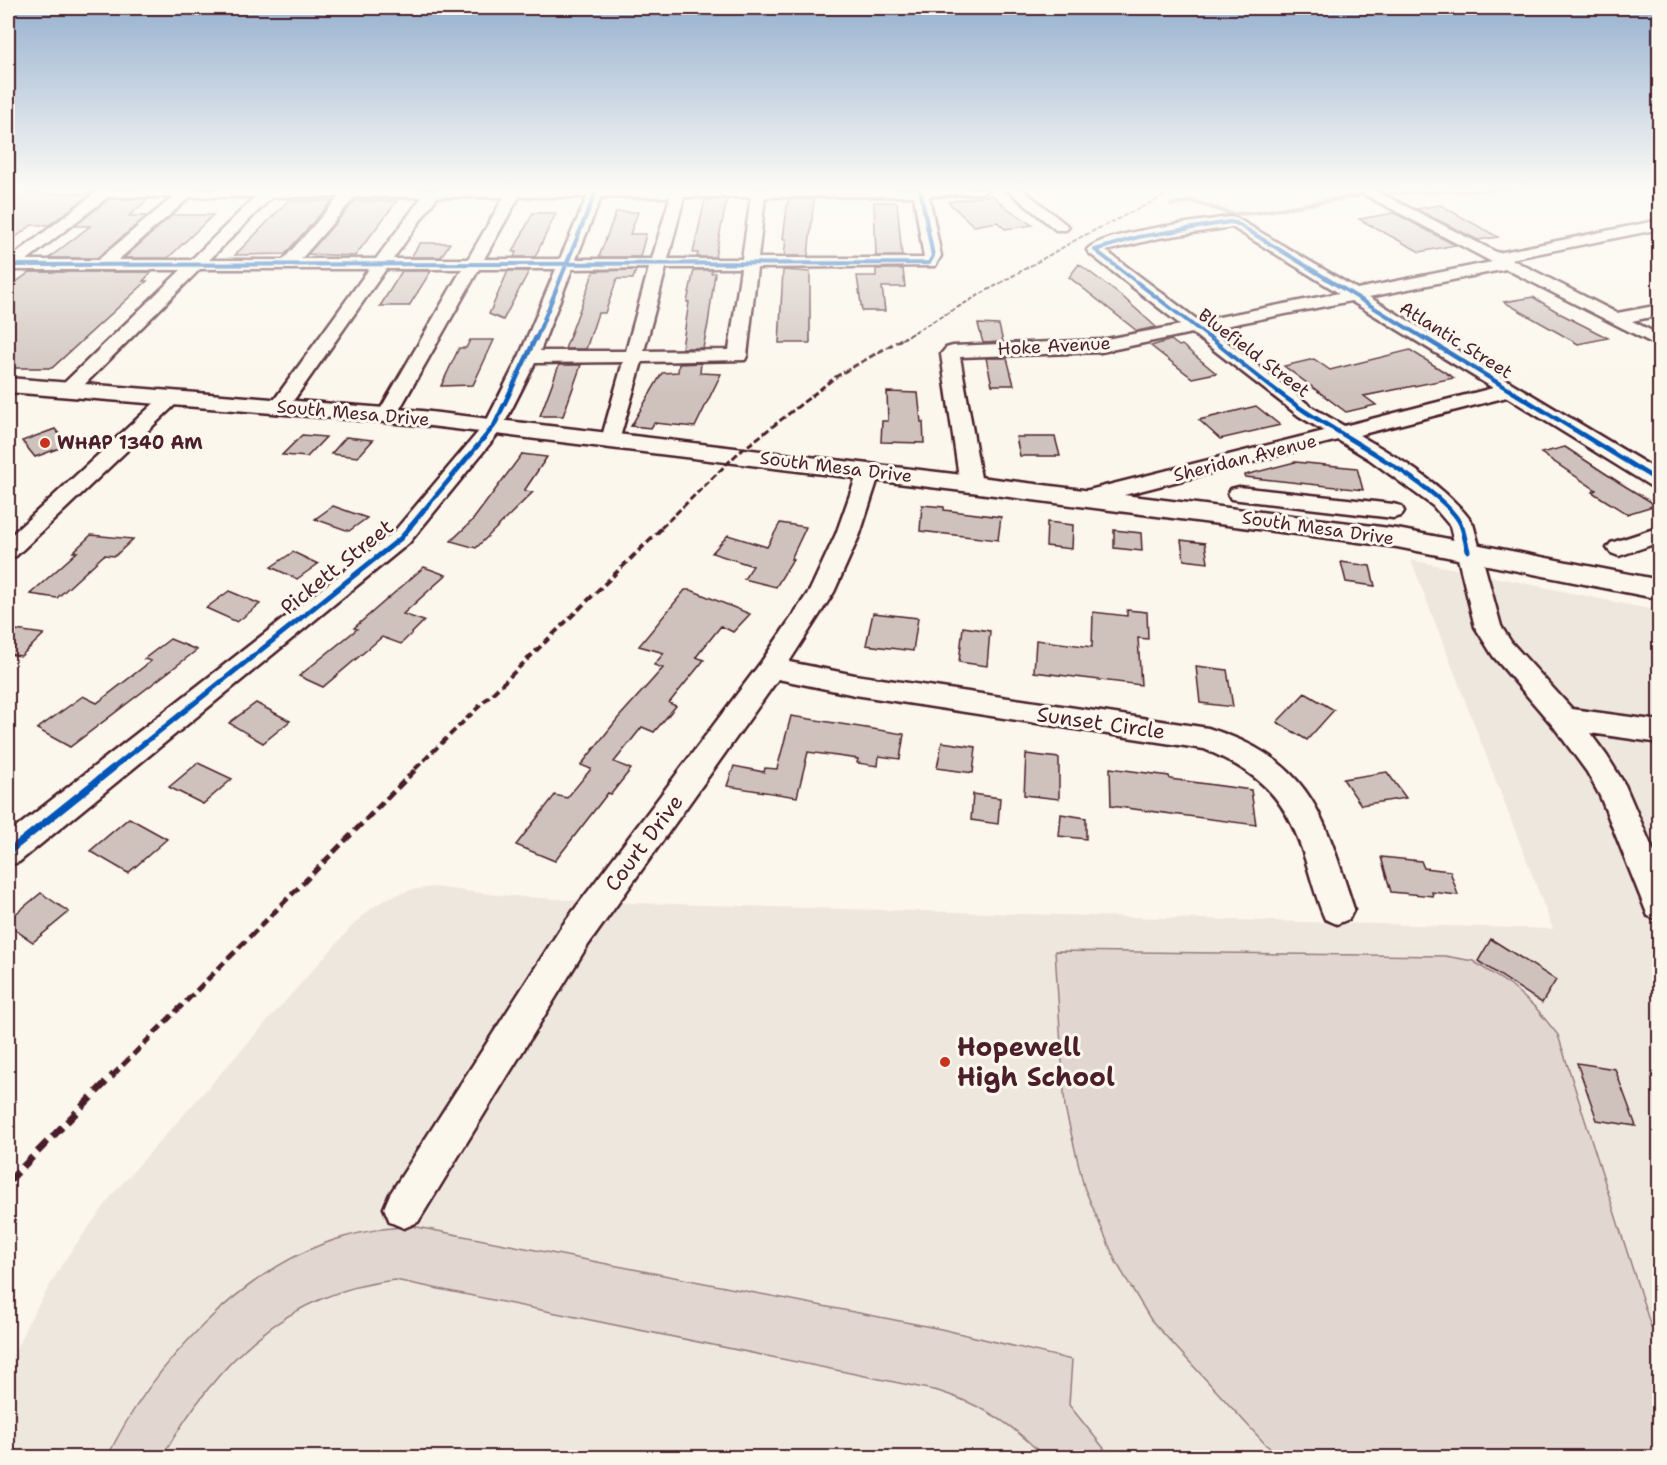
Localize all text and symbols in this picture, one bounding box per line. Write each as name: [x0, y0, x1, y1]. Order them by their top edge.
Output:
street label: Atlantic Street: [1395, 296, 1517, 384]
street label: Bluefield Street: [1193, 303, 1315, 403]
street label: Hoke Avenue: [997, 331, 1111, 361]
street label: South Mesa Drive: [276, 394, 430, 432]
street label: Sheridan Avenue: [1171, 429, 1319, 487]
place label: WHAP 1340 AM: [57, 431, 203, 455]
marker: WHAP 1340 AM: [38, 436, 52, 450]
street label: South Mesa Drive: [759, 446, 913, 488]
street label: South Mesa Drive: [1240, 505, 1396, 551]
street label: Pickett Street: [275, 513, 399, 621]
street label: Sunset Circle: [1035, 700, 1167, 746]
street label: Court Drive: [598, 789, 690, 897]
place label: Hopewell High School: [957, 1029, 1115, 1094]
marker: Hopewell High School: [938, 1055, 952, 1069]

